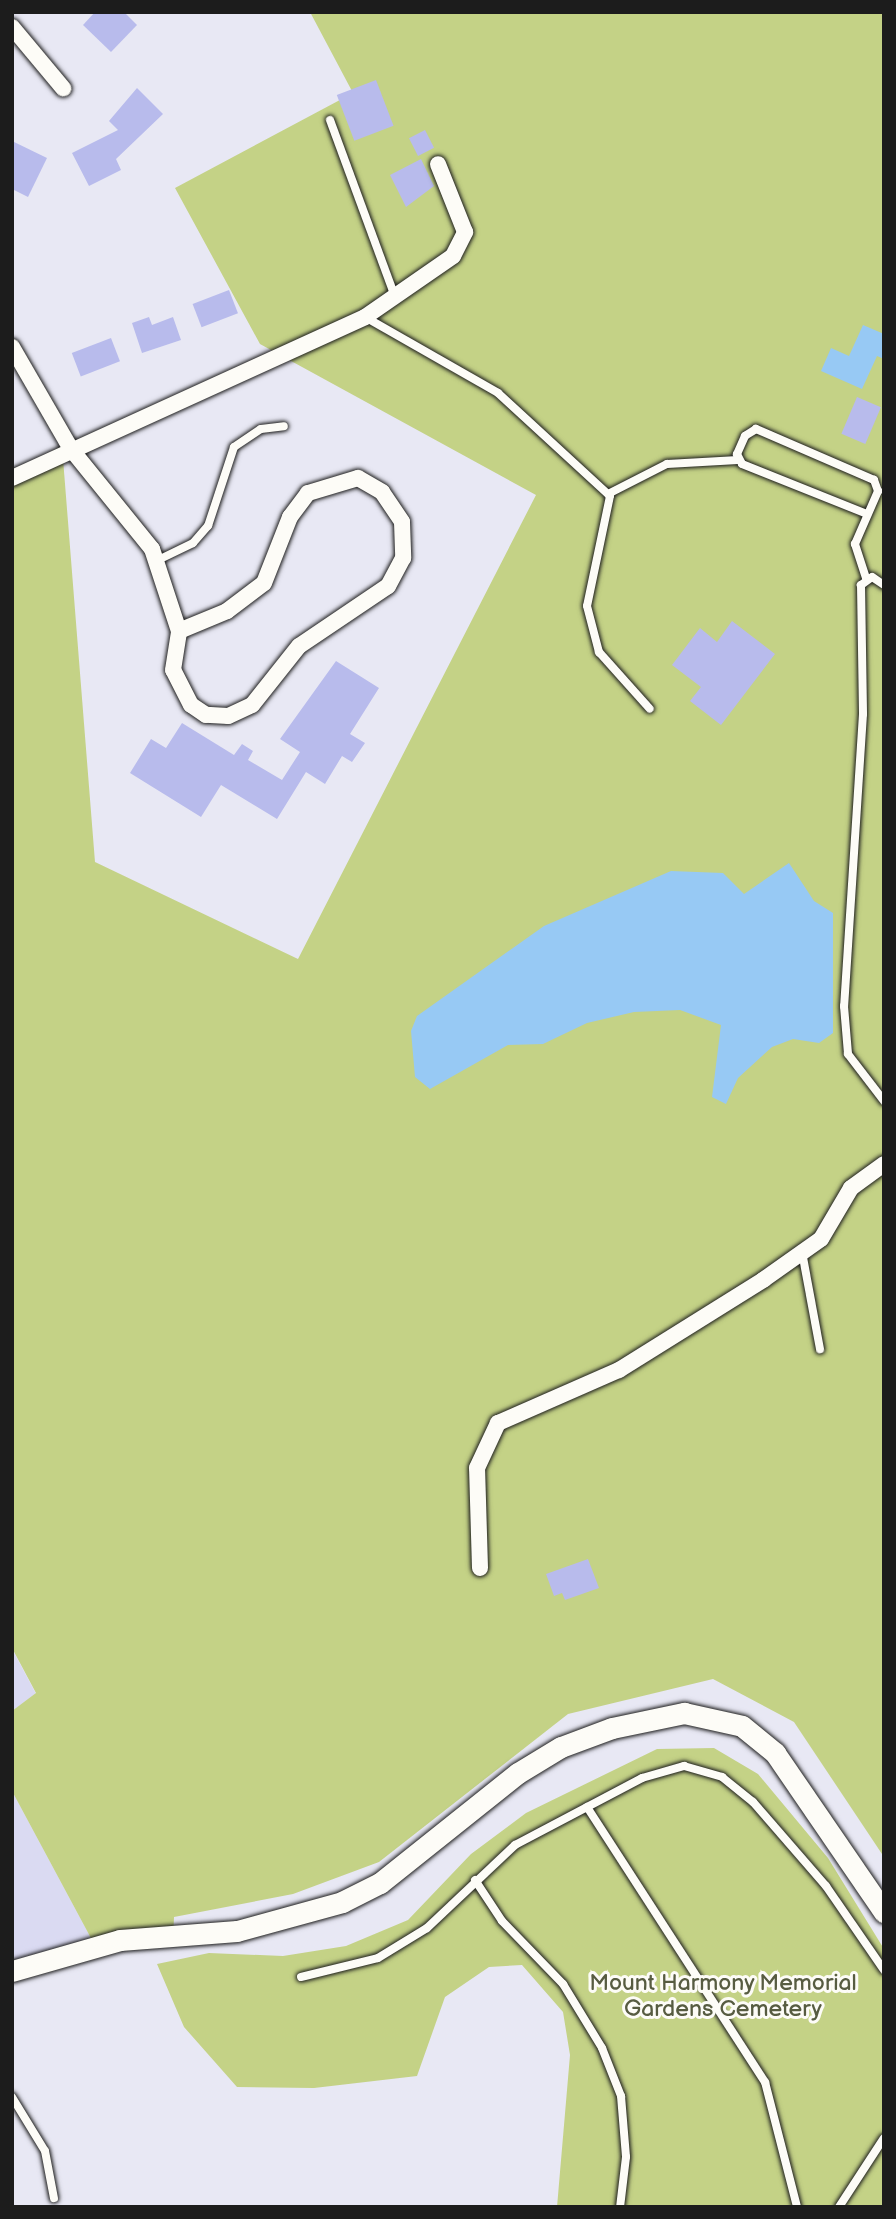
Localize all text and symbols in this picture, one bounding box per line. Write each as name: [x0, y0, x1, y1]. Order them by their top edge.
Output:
park label: Mount Harmony Memorial Gardens Cemetery: [589, 1969, 857, 2023]

